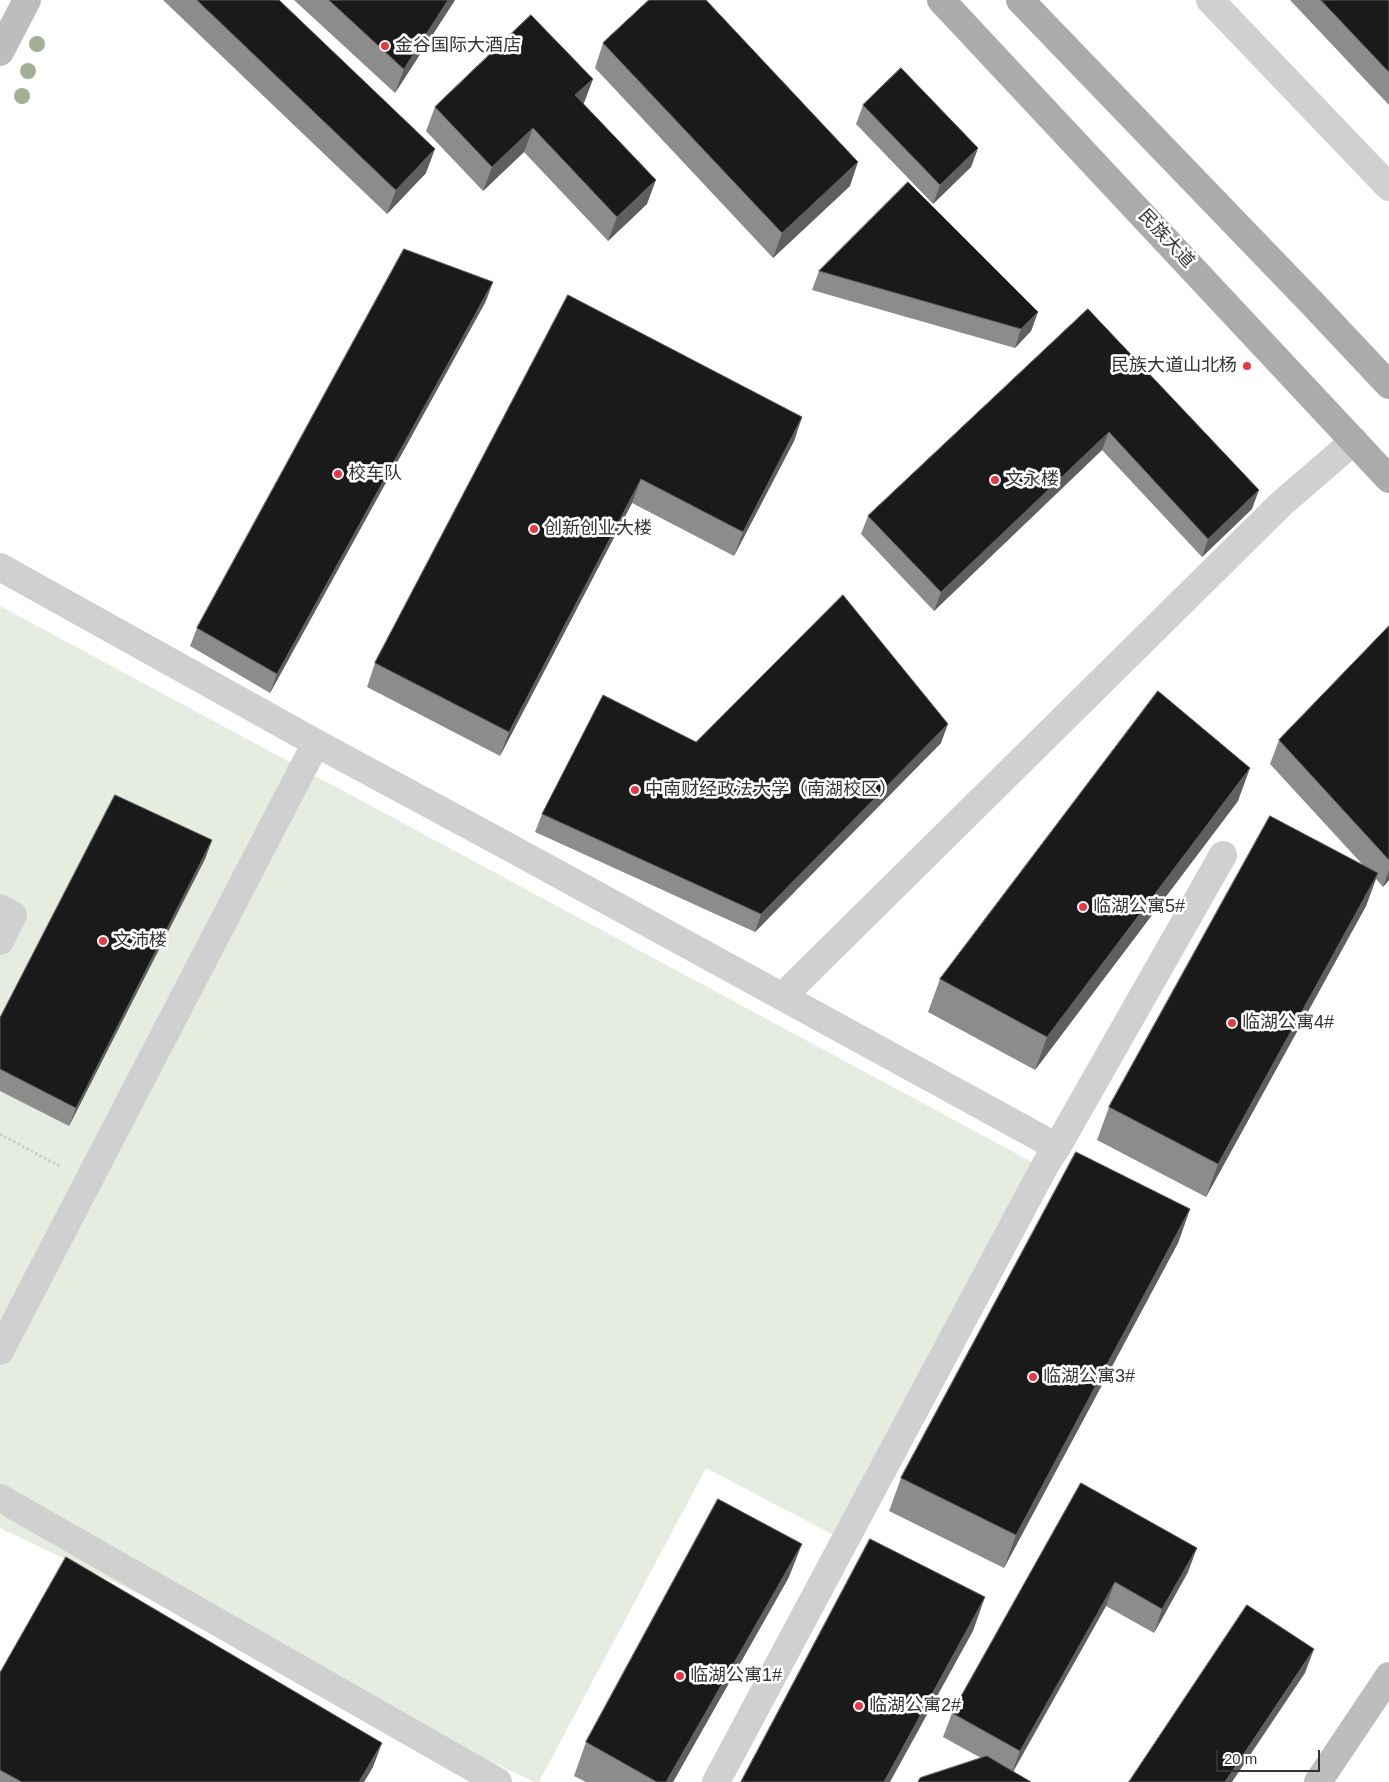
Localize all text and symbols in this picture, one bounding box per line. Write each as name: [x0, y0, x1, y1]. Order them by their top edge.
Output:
place label: 金谷国际大酒店: [395, 35, 521, 57]
marker: 金谷国际大酒店: [379, 40, 391, 52]
street label: 民族大道: [1134, 205, 1198, 273]
place label: 民族大道山北杨: [1111, 355, 1237, 377]
marker: 民族大道山北杨: [1241, 360, 1253, 372]
place label: 校车队: [348, 463, 402, 485]
marker: 校车队: [332, 468, 344, 480]
place label: 文永楼: [1005, 469, 1059, 491]
marker: 文永楼: [989, 474, 1001, 486]
place label: 创新创业大楼: [544, 518, 652, 540]
marker: 创新创业大楼: [528, 523, 540, 535]
place label: 中南财经政法大学（南湖校区）: [645, 779, 897, 801]
marker: 中南财经政法大学（南湖校区）: [629, 784, 641, 796]
place label: 临湖公寓5#: [1093, 896, 1185, 918]
marker: 临湖公寓5#: [1077, 901, 1089, 913]
place label: 文沛楼: [113, 930, 167, 952]
marker: 文沛楼: [97, 935, 109, 947]
place label: 临湖公寓4#: [1242, 1012, 1334, 1034]
marker: 临湖公寓4#: [1226, 1017, 1238, 1029]
place label: 临湖公寓3#: [1043, 1366, 1135, 1388]
marker: 临湖公寓3#: [1027, 1371, 1039, 1383]
place label: 临湖公寓1#: [690, 1665, 782, 1687]
marker: 临湖公寓1#: [674, 1670, 686, 1682]
place label: 临湖公寓2#: [869, 1695, 961, 1717]
marker: 临湖公寓2#: [853, 1700, 865, 1712]
scale bar: [1219, 1740, 1323, 1772]
text: 20 m: [1224, 1750, 1257, 1767]

